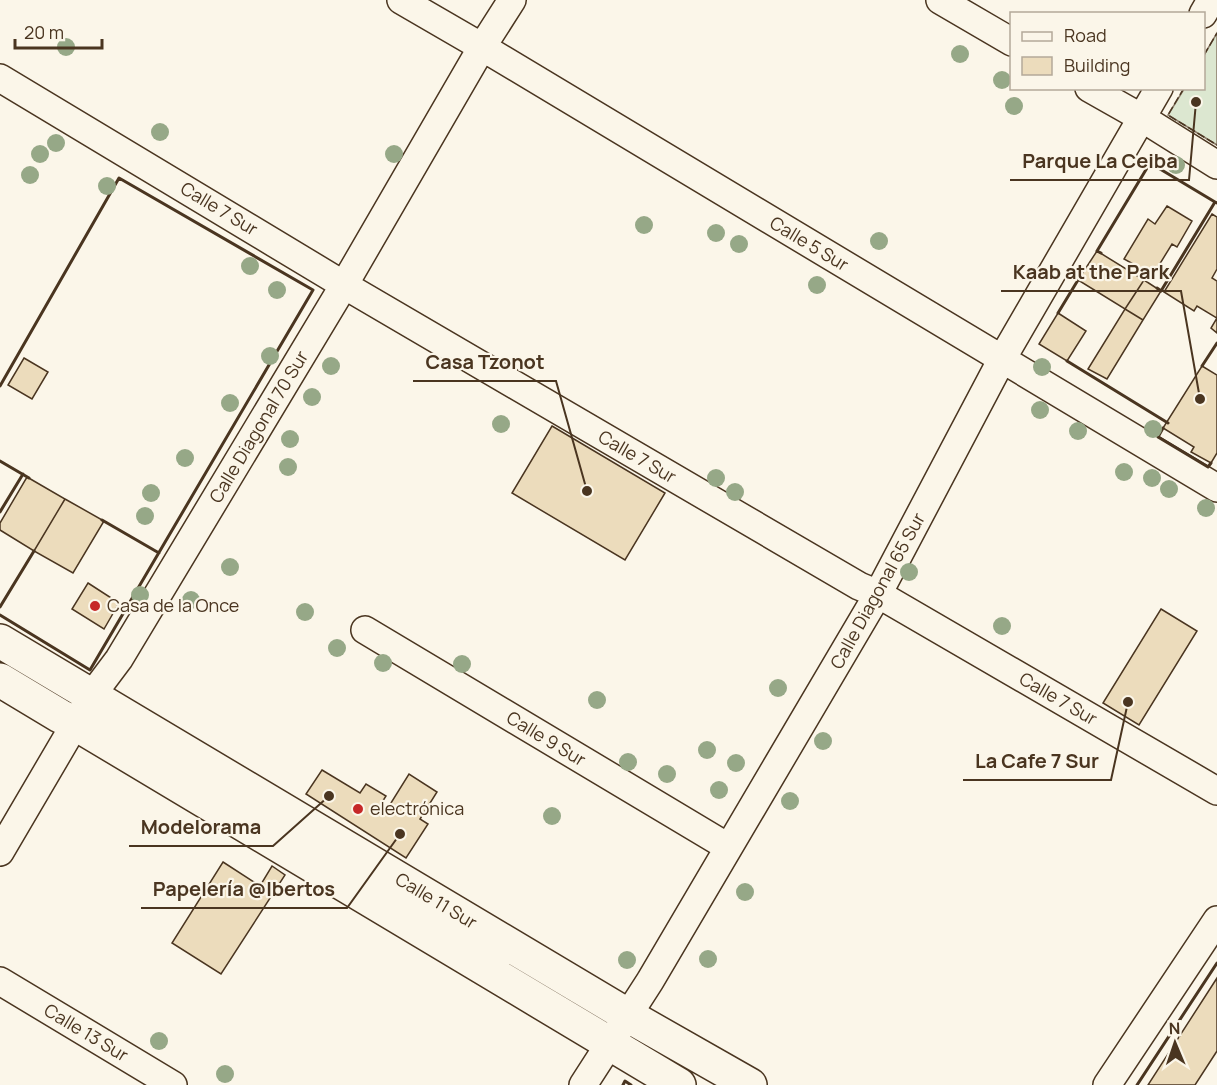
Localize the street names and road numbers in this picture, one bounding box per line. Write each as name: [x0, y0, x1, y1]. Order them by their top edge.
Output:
street label: Calle 7 Sur: [176, 176, 263, 241]
street label: Calle 5 Sur: [766, 210, 854, 276]
street label: Calle Diagonal 70 Sur: [203, 346, 313, 507]
street label: Calle 7 Sur: [594, 424, 681, 488]
street label: Calle Diagonal 65 Sur: [824, 508, 930, 673]
street label: Calle 7 Sur: [1015, 666, 1102, 730]
street label: Calle 9 Sur: [502, 705, 591, 771]
street label: Calle 11 Sur: [391, 866, 482, 934]
street label: Calle 13 Sur: [40, 998, 134, 1067]

